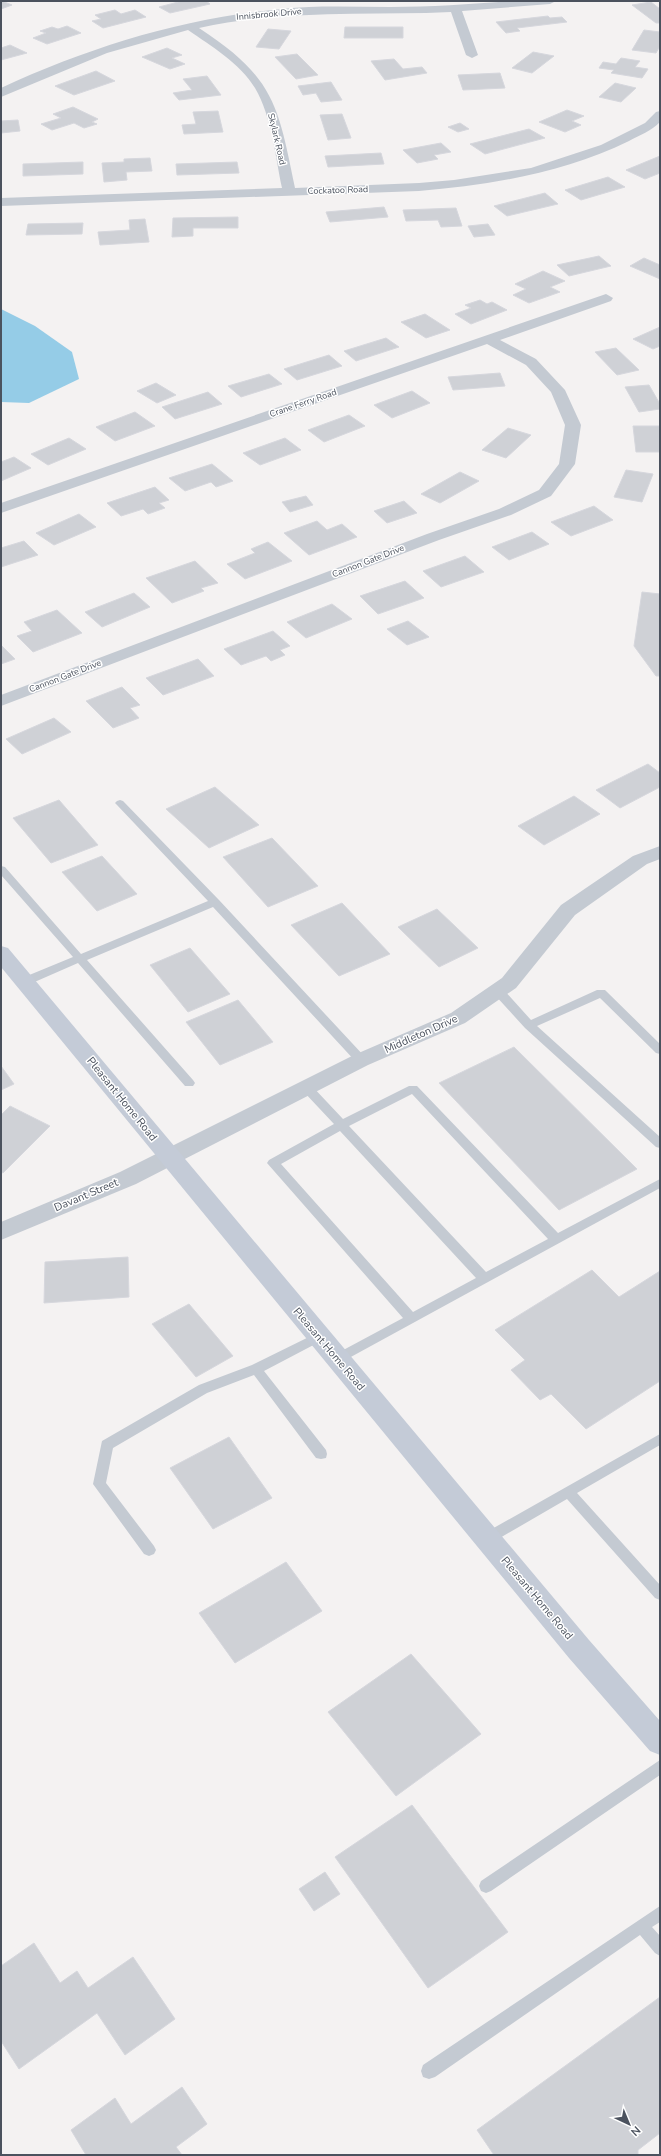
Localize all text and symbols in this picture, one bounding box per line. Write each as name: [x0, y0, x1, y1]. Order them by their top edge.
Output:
street label: Innisbrook Drive: [236, 5, 302, 23]
street label: Skylark Road: [265, 112, 289, 166]
street label: Cockatoo Road: [308, 183, 368, 197]
street label: Crane Ferry Road: [268, 386, 338, 420]
street label: Cannon Gate Drive: [330, 542, 406, 580]
street label: Cannon Gate Drive: [27, 657, 103, 695]
street label: Middleton Drive: [382, 1011, 460, 1057]
street label: Pleasant Home Road: [83, 1054, 161, 1144]
street label: Davant Street: [52, 1175, 120, 1215]
street label: Pleasant Home Road: [290, 1304, 368, 1394]
street label: Pleasant Home Road: [498, 1553, 576, 1643]
north arrow: [609, 2104, 649, 2144]
text: N: [627, 2123, 644, 2139]

